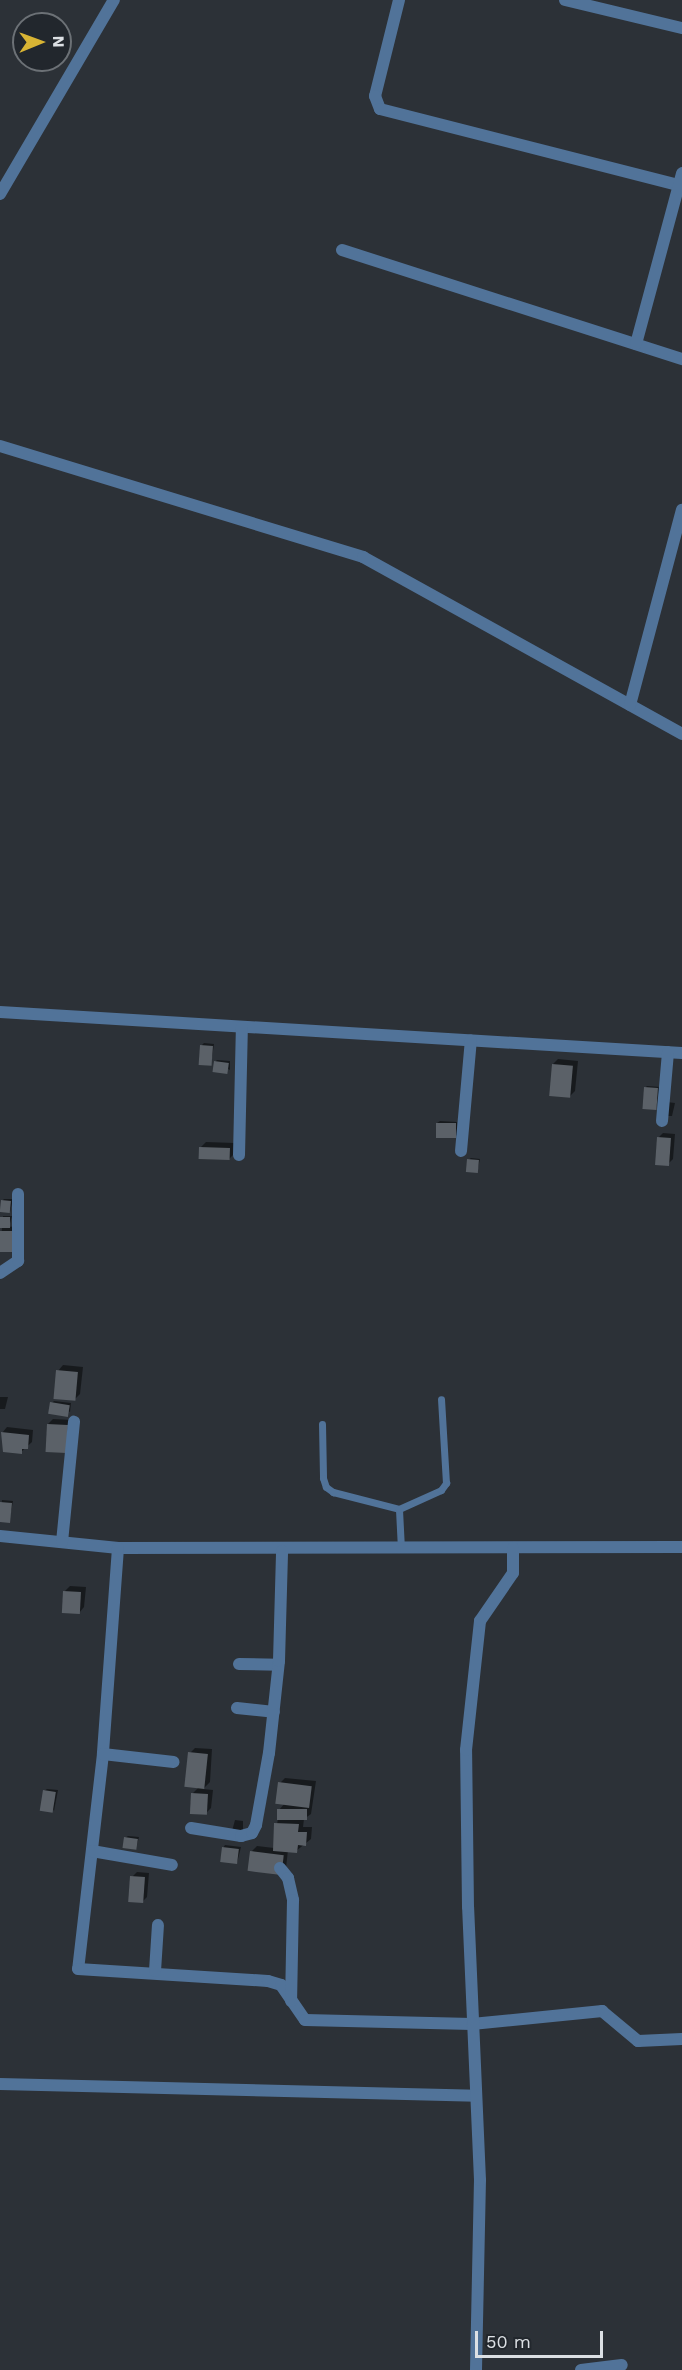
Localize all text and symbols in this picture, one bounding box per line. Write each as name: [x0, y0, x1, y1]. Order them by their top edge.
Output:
north arrow: [12, 12, 72, 72]
text: N: [49, 36, 68, 48]
scale bar: [478, 2319, 606, 2357]
text: 50 m: [486, 2331, 531, 2352]

